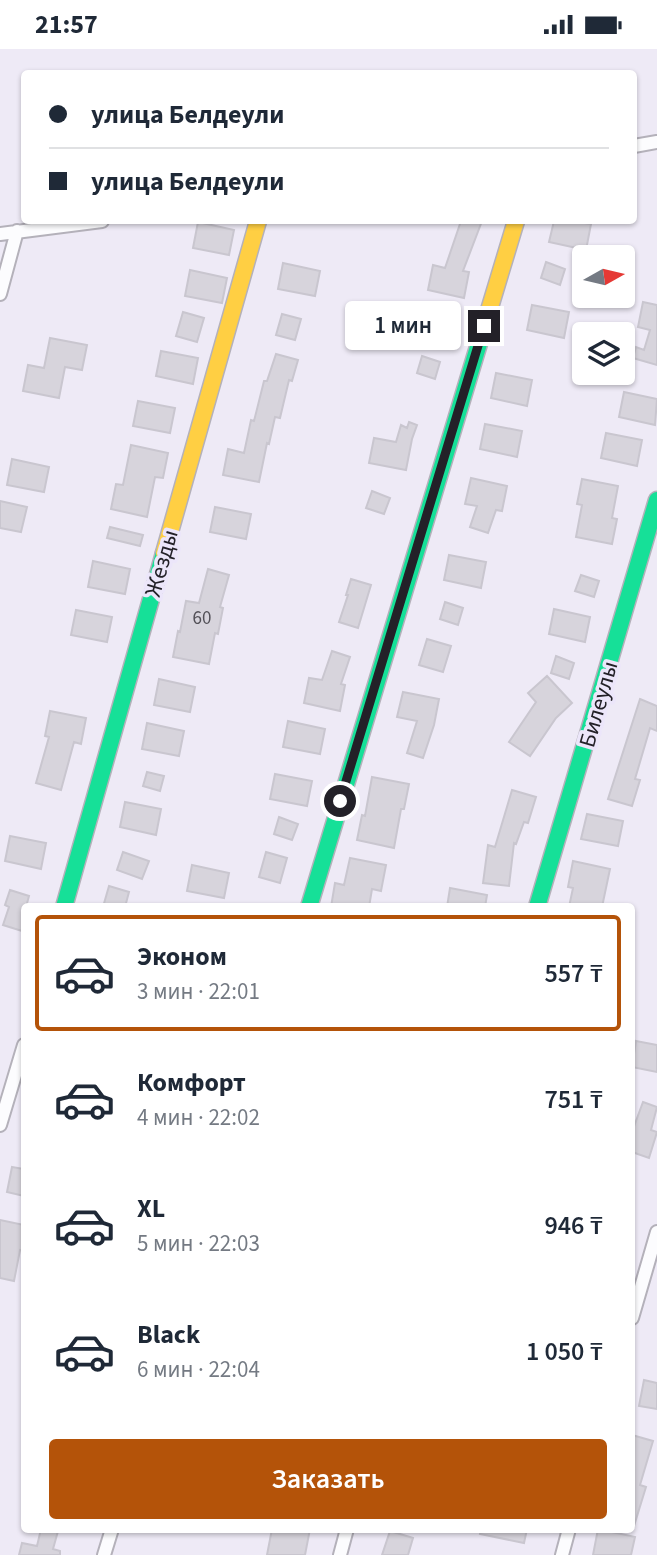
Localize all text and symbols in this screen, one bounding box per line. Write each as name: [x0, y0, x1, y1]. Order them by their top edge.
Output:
text: 21:57: [35, 6, 98, 43]
text: улица Белдеули: [91, 96, 284, 133]
text: улица Белдеули: [91, 163, 284, 200]
north arrow: [572, 245, 635, 308]
map controls: [572, 245, 635, 385]
callout: 1 мин: [344, 301, 460, 351]
text: 1 мин: [374, 309, 432, 342]
route end: [468, 310, 500, 342]
button: layers: [572, 322, 635, 385]
street label: Жезды: [136, 526, 187, 601]
house number: 60: [193, 605, 211, 632]
street label: Билеулы: [570, 657, 627, 751]
route start: [324, 785, 356, 817]
text: Эконом: [137, 938, 227, 975]
icon: car: [53, 942, 116, 1005]
text: 557 ₸: [544, 955, 603, 992]
text: 3 мин · 22:01: [137, 975, 260, 1008]
text: Комфорт: [137, 1064, 246, 1101]
icon: car: [53, 1068, 116, 1131]
text: 751 ₸: [544, 1081, 603, 1118]
text: 4 мин · 22:02: [137, 1101, 260, 1134]
text: XL: [137, 1190, 165, 1227]
icon: car: [53, 1194, 116, 1257]
text: 946 ₸: [544, 1207, 603, 1244]
text: 5 мин · 22:03: [137, 1227, 260, 1260]
text: Black: [137, 1316, 200, 1353]
icon: car: [53, 1320, 116, 1383]
text: 1 050 ₸: [526, 1333, 603, 1370]
text: 6 мин · 22:04: [137, 1353, 260, 1386]
button: Заказать: [49, 1439, 607, 1519]

